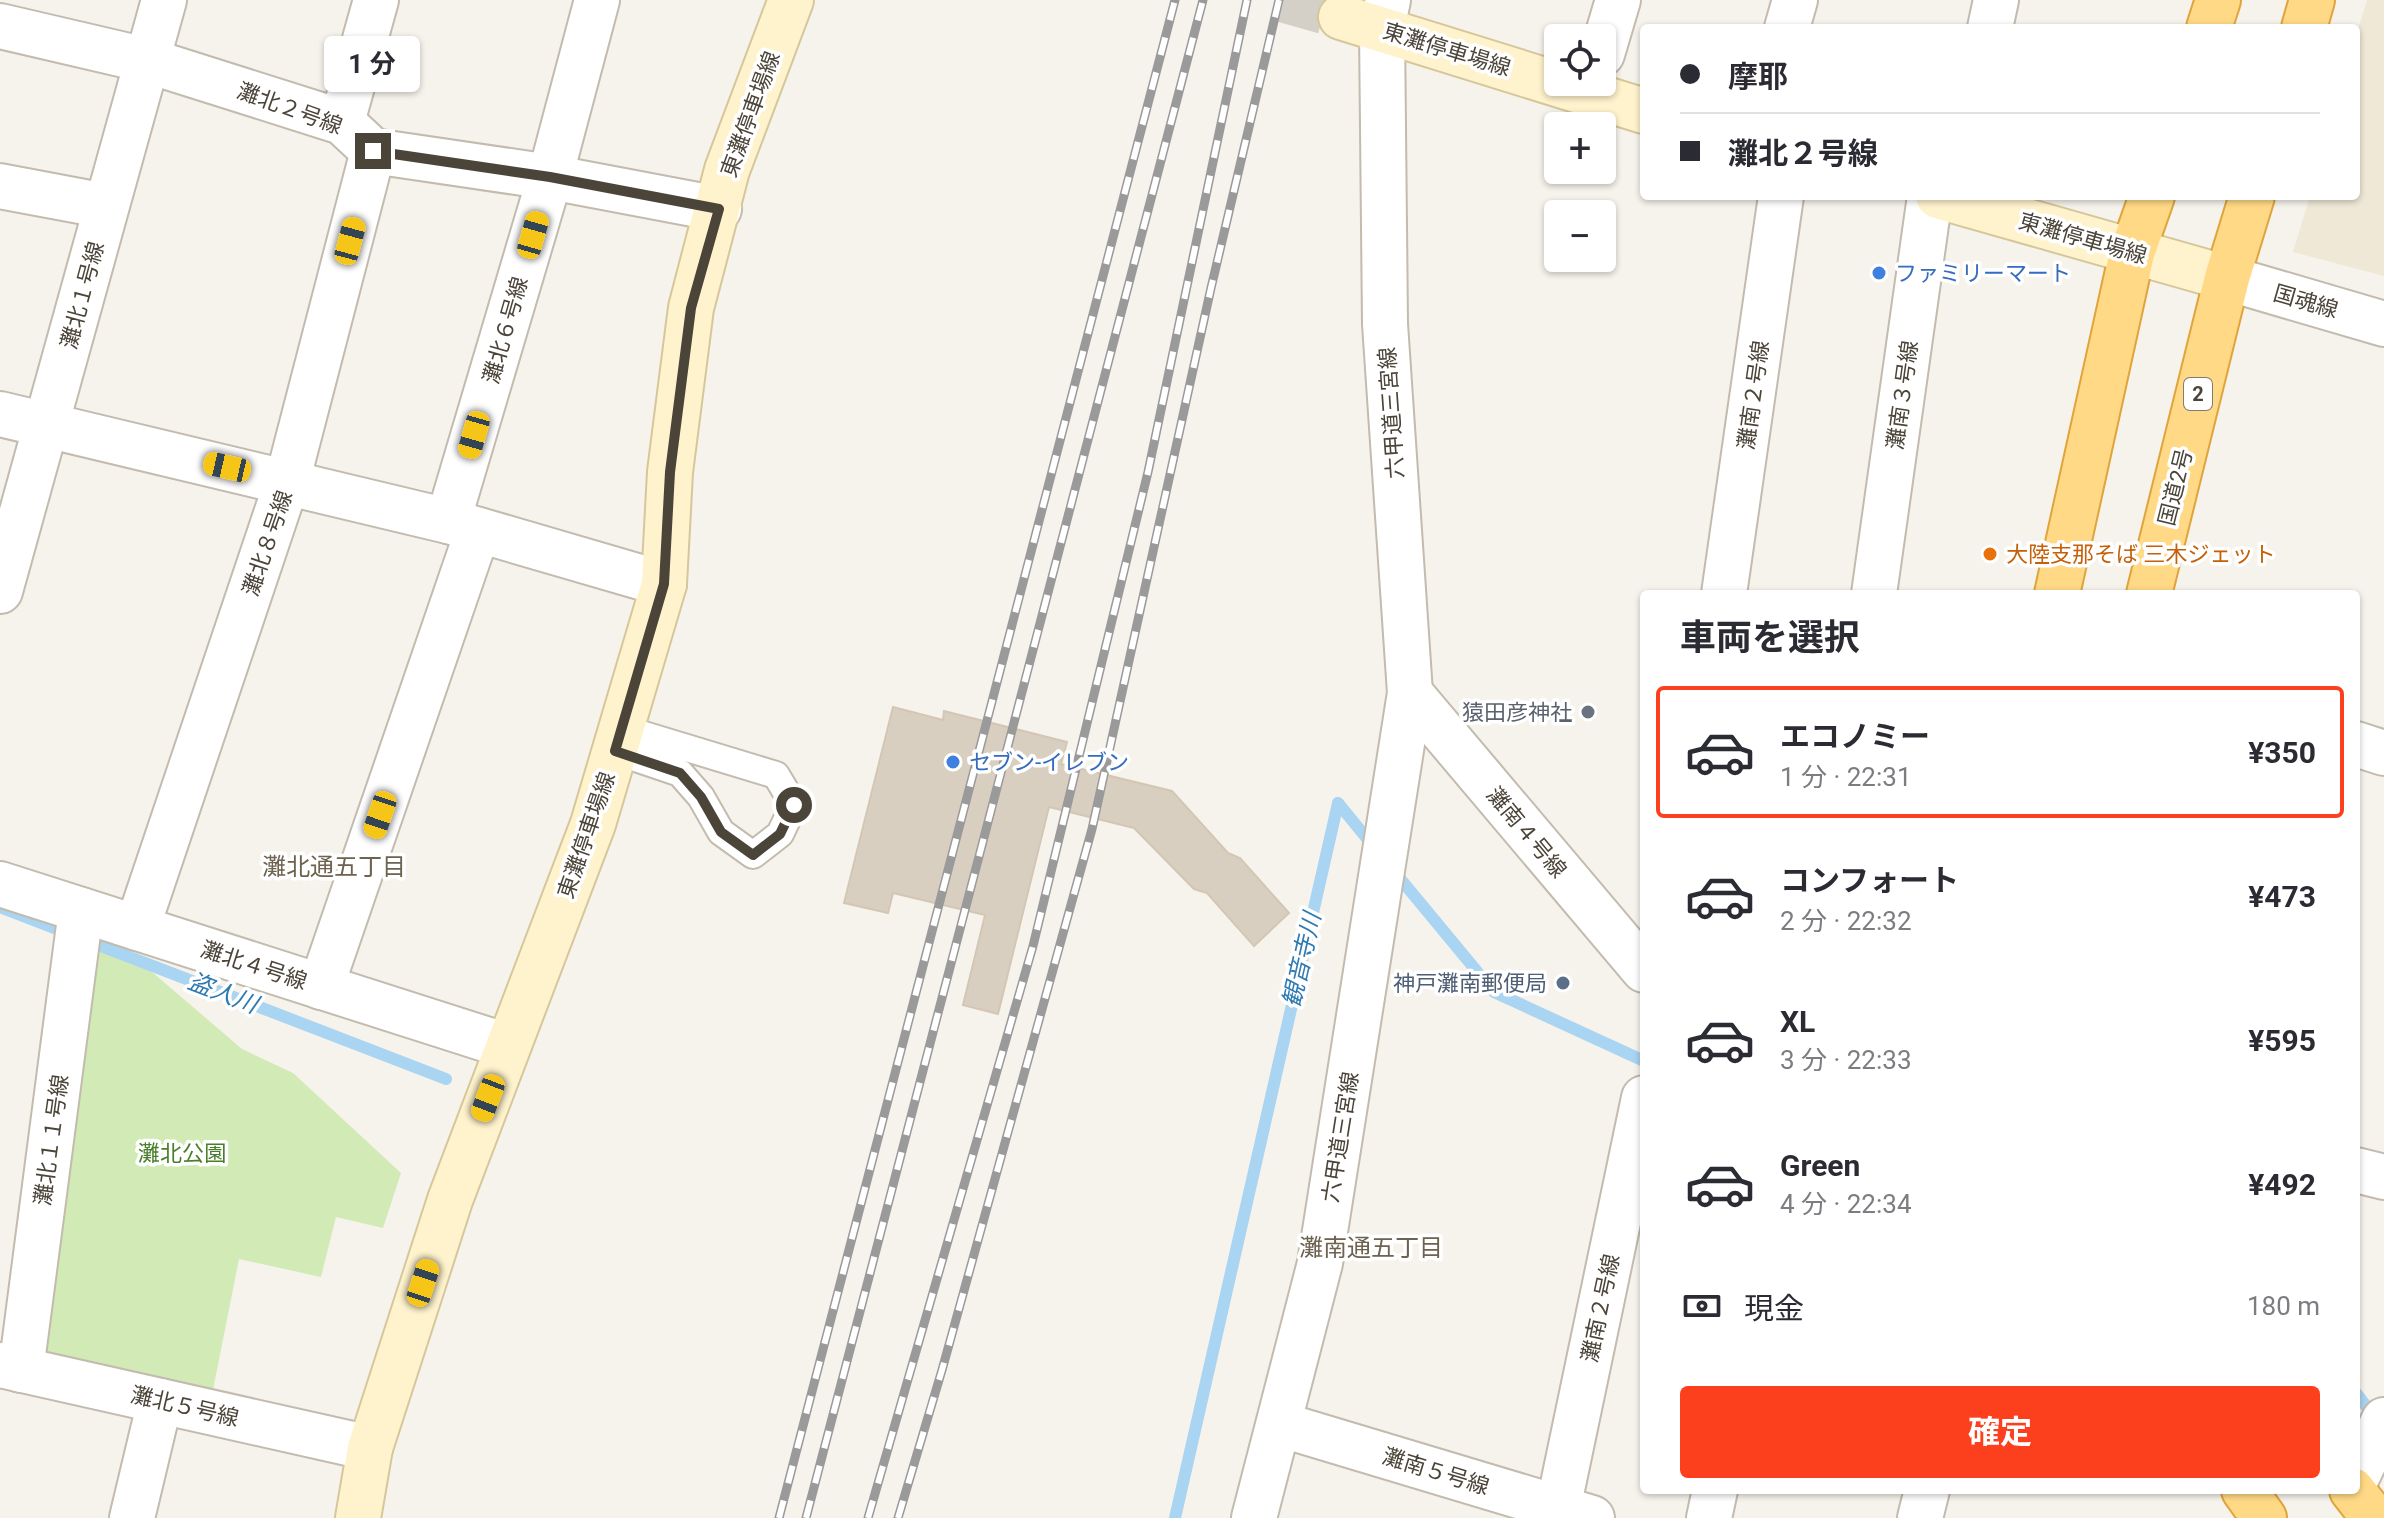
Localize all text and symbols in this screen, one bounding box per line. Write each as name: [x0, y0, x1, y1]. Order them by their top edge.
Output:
street label: 東灘停車場線: [1380, 18, 1514, 81]
map controls: [1544, 24, 1616, 272]
button: locate: [1544, 24, 1616, 96]
callout: 1 分: [325, 35, 421, 91]
street label: 東灘停車場線: [716, 48, 785, 180]
text: 1 分: [348, 49, 396, 79]
text: 摩耶: [1728, 59, 1788, 94]
street label: 灘北２号線: [234, 78, 346, 139]
button: +: [1544, 112, 1616, 184]
route end: [355, 133, 391, 169]
text: 灘北２号線: [1728, 136, 1878, 171]
button: −: [1544, 200, 1616, 272]
street label: 東灘停車場線: [2016, 208, 2150, 269]
car: [515, 209, 551, 261]
car: [332, 215, 368, 267]
street label: 灘北１号線: [56, 239, 109, 351]
place label: ファミリーマート: [1895, 261, 2071, 286]
marker: ファミリーマート: [1870, 264, 1888, 282]
street label: 灘北６号線: [478, 274, 533, 386]
street label: 国魂線: [2271, 280, 2341, 323]
street label: 灘南２号線: [1733, 339, 1774, 451]
street label: 灘南３号線: [1882, 339, 1923, 451]
street label: 六甲道三宮線: [1374, 346, 1409, 480]
road number: 2: [2184, 378, 2212, 410]
car: [456, 409, 492, 461]
street label: 国道2号: [2154, 446, 2197, 528]
car: [201, 450, 253, 484]
street label: 灘北８号線: [238, 487, 297, 599]
place label: 大陸支那そば 三木ジェット: [2006, 542, 2275, 567]
marker: 大陸支那そば 三木ジェット: [1981, 545, 1999, 563]
text: 車両を選択: [1680, 617, 1860, 659]
place label: 猿田彦神社: [1462, 700, 1572, 725]
marker: 猿田彦神社: [1579, 703, 1597, 721]
icon: car: [1684, 716, 1756, 788]
text: エコノミー: [1780, 719, 1930, 754]
text: ¥350: [2248, 735, 2316, 770]
place label: セブン-イレブン: [969, 750, 1129, 775]
marker: セブン-イレブン: [944, 753, 962, 771]
text: 1 分 · 22:31: [1780, 762, 1912, 792]
street label: 東灘停車場線: [553, 769, 620, 902]
street label: 灘南４号線: [1482, 782, 1572, 882]
route start: [776, 787, 812, 823]
car: [361, 788, 399, 842]
district label: 灘北通五丁目: [262, 853, 406, 881]
icon: car: [1684, 860, 1756, 932]
text: コンフォート: [1780, 863, 1959, 898]
text: ¥473: [2248, 879, 2316, 914]
text: 2 分 · 22:32: [1780, 906, 1912, 936]
water label: 観音寺川: [1278, 907, 1327, 1010]
street label: 灘北４号線: [198, 937, 310, 994]
water label: 盗人川: [184, 967, 264, 1020]
place label: 神戸灘南郵便局: [1393, 971, 1547, 996]
marker: 神戸灘南郵便局: [1554, 974, 1572, 992]
icon: car: [1684, 1004, 1756, 1076]
text: XL: [1780, 1004, 1815, 1039]
text: ¥595: [2248, 1023, 2316, 1058]
text: 3 分 · 22:33: [1780, 1045, 1912, 1075]
street label: 六甲道三宮線: [1318, 1070, 1363, 1204]
car: [468, 1071, 508, 1125]
street label: 灘北１１号線: [30, 1073, 73, 1207]
park label: 灘北公園: [138, 1141, 226, 1166]
icon: car: [1684, 1148, 1756, 1220]
text: Green: [1780, 1148, 1860, 1183]
text: ¥492: [2248, 1167, 2316, 1202]
text: 4 分 · 22:34: [1780, 1189, 1912, 1219]
district label: 灘南通五丁目: [1299, 1234, 1443, 1262]
street label: 灘南２号線: [1577, 1252, 1624, 1365]
car: [404, 1256, 442, 1310]
icon: cash: [1680, 1284, 1724, 1328]
text: 現金: [1744, 1291, 1804, 1326]
text: 180 m: [2247, 1291, 2320, 1321]
street label: 灘北５号線: [128, 1382, 241, 1431]
button: 確定: [1680, 1386, 2320, 1478]
street label: 灘南５号線: [1380, 1443, 1492, 1500]

